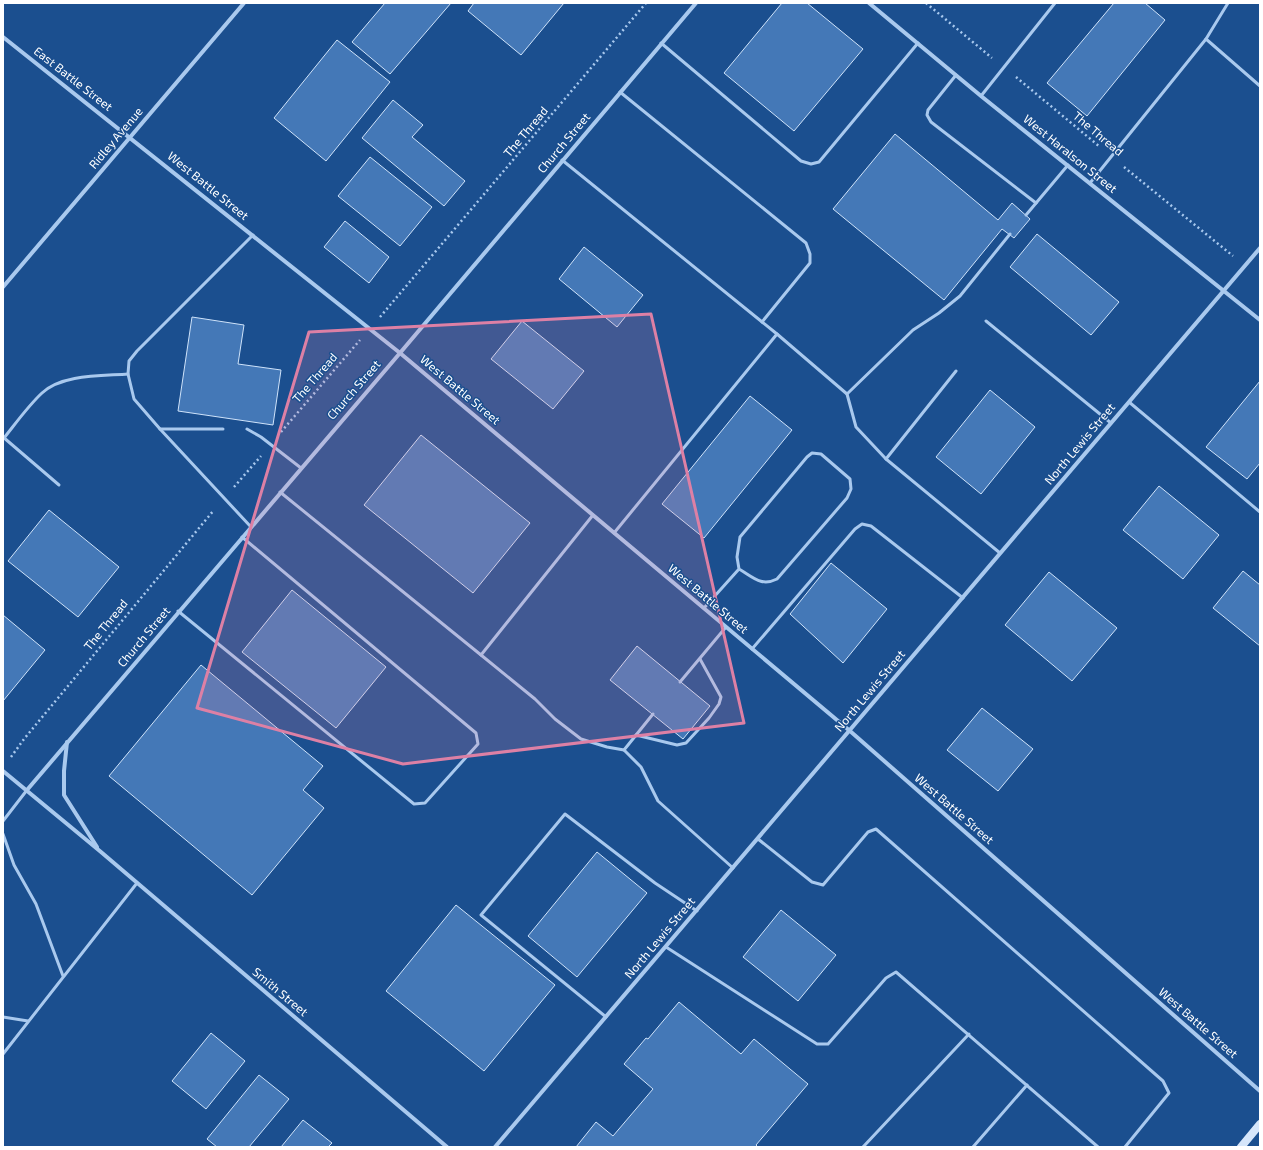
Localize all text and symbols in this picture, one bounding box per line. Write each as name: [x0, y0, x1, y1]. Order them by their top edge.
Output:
street label: East Battle Street: [32, 43, 116, 113]
street label: The Thread: [500, 103, 550, 159]
street label: Ridley Avenue: [85, 104, 145, 171]
street label: The Thread: [1071, 108, 1127, 158]
street label: Church Street: [534, 109, 593, 175]
street label: West Haralson Street: [1021, 111, 1121, 196]
street label: West Battle Street: [165, 148, 252, 222]
street label: The Thread: [289, 350, 340, 405]
street label: West Battle Street: [418, 352, 504, 427]
street label: Church Street: [324, 356, 383, 422]
street label: North Lewis Street: [1041, 400, 1118, 487]
street label: West Battle Street: [666, 561, 752, 636]
street label: The Thread: [80, 596, 130, 653]
street label: Church Street: [114, 603, 173, 669]
street label: North Lewis Street: [831, 647, 908, 734]
street label: West Battle Street: [912, 770, 997, 847]
street label: North Lewis Street: [621, 894, 698, 981]
street label: Smith Street: [250, 964, 311, 1019]
street label: West Battle Street: [1156, 984, 1241, 1061]

